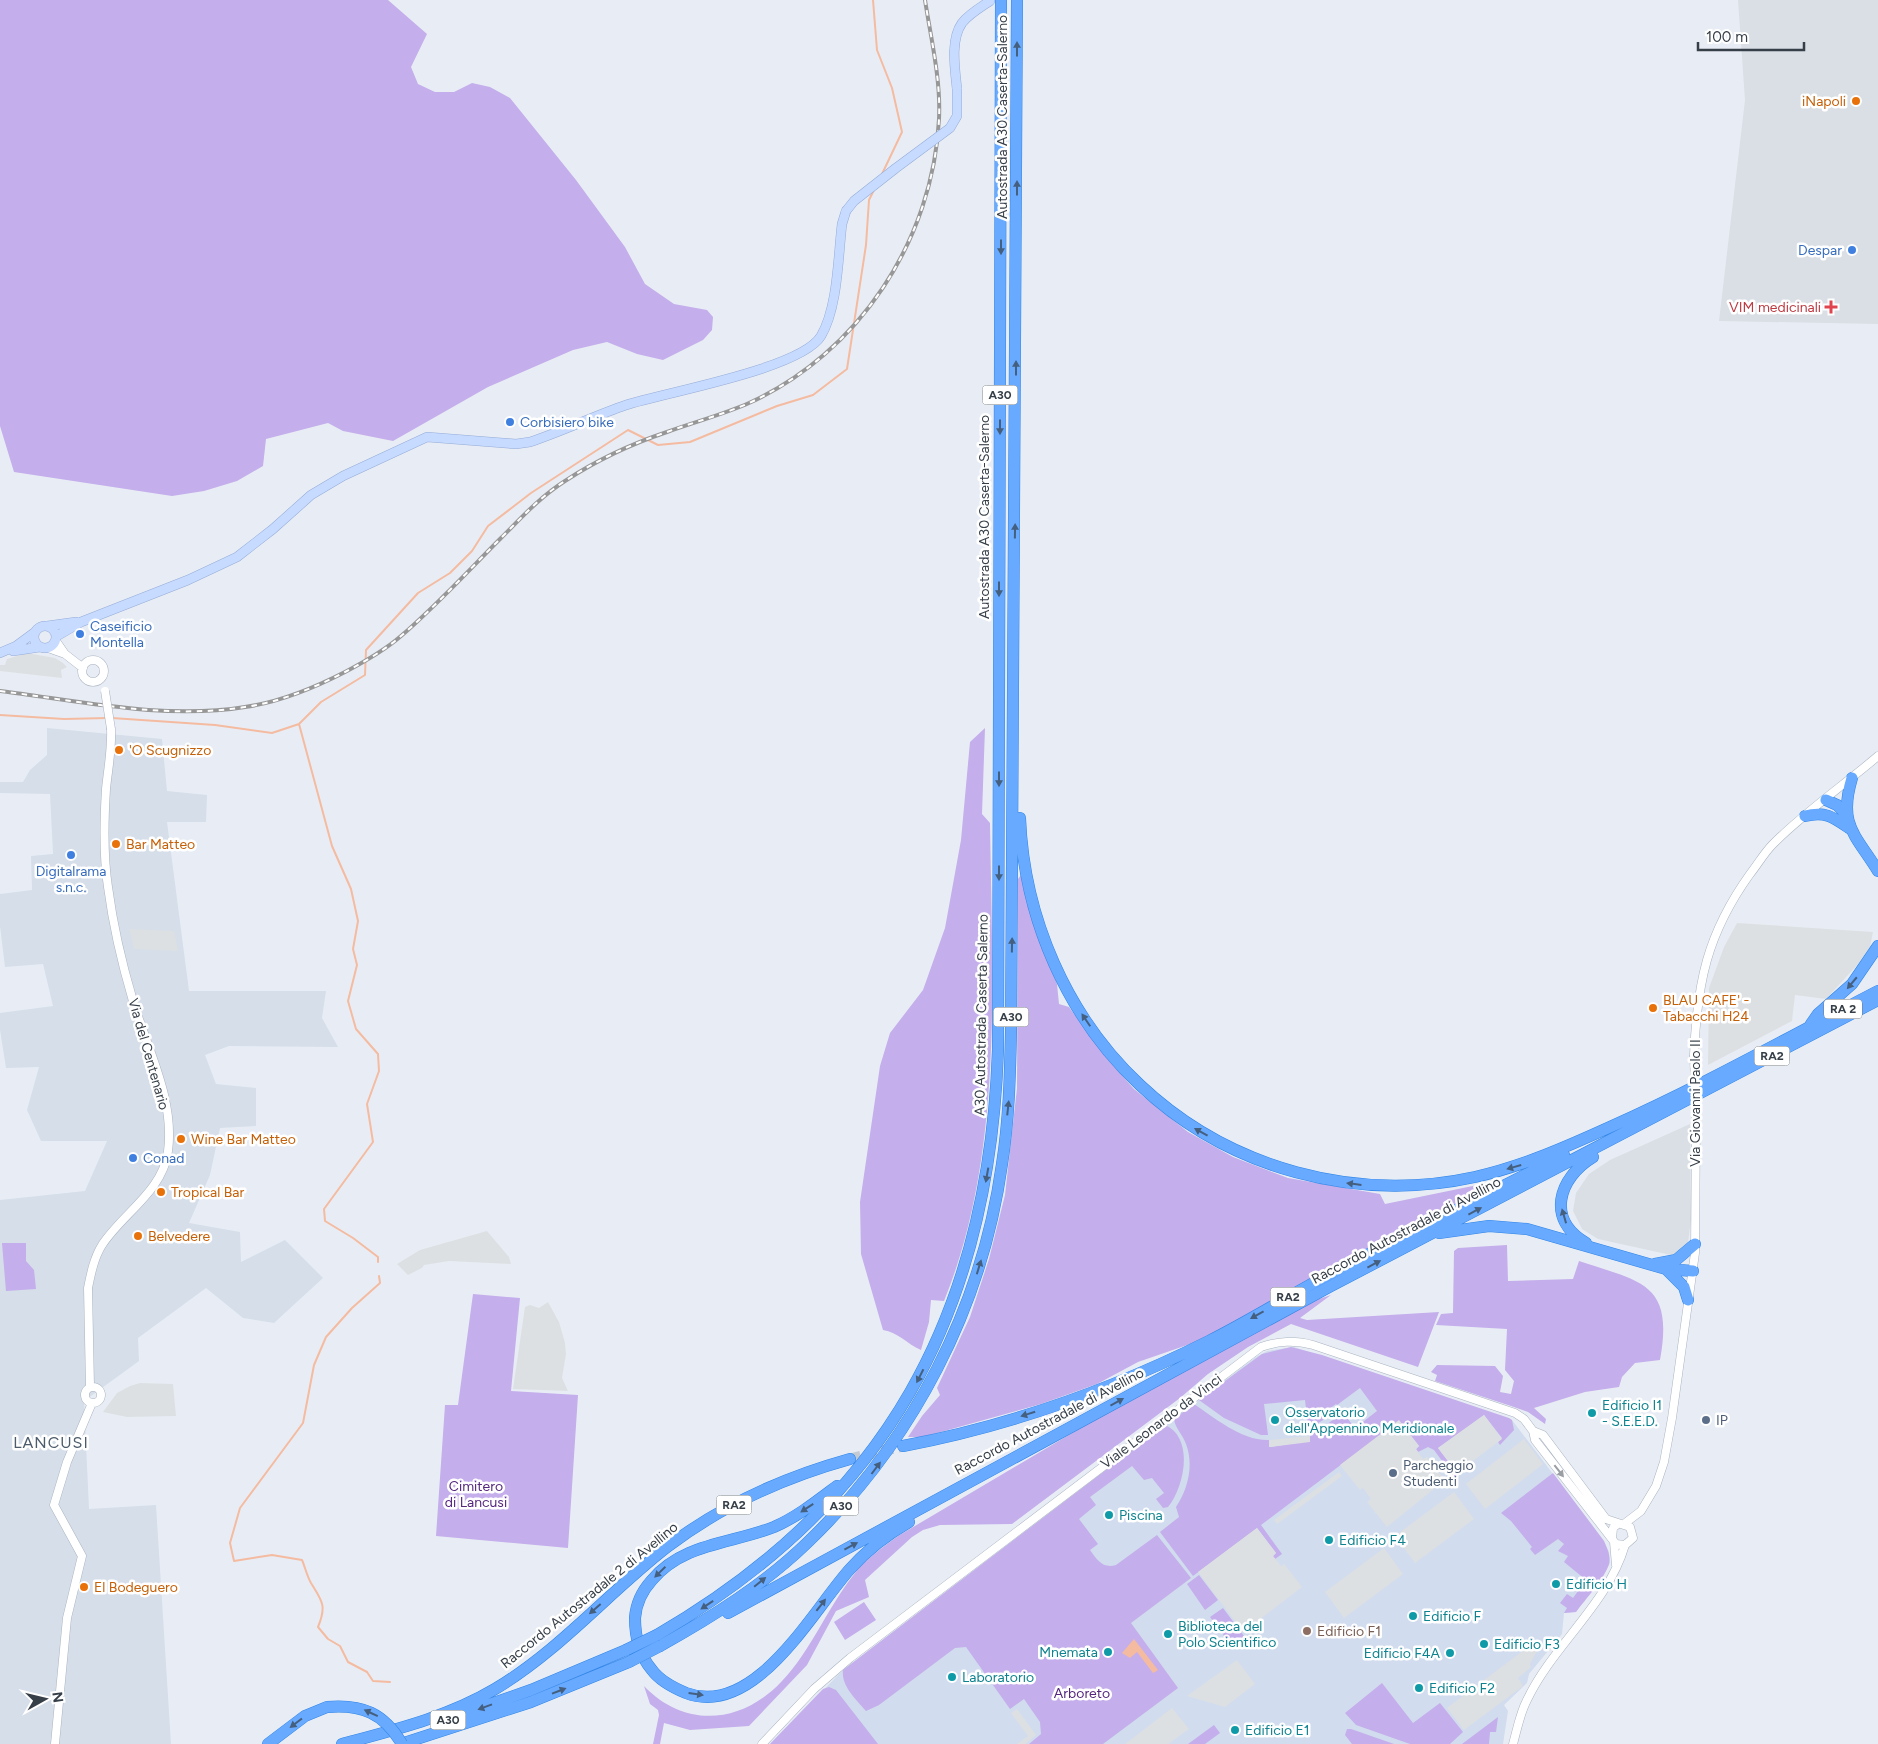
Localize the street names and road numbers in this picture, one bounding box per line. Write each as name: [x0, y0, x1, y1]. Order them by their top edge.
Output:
street label: Autostrada A30 Caserta-Salerno: [994, 15, 1011, 219]
road number: A30: [982, 386, 1018, 404]
street label: Autostrada A30 Caserta-Salerno: [976, 415, 993, 619]
street label: A30 Autostrada Caserta Salerno: [971, 914, 992, 1116]
street label: Via del Centenario: [124, 996, 173, 1112]
road number: RA 2: [1824, 1000, 1862, 1019]
road number: A30: [994, 1008, 1028, 1026]
street label: Via Giovanni Paolo II: [1687, 1039, 1704, 1167]
road number: RA2: [1754, 1046, 1790, 1066]
street label: Raccordo Autostradale di Avellino: [1309, 1173, 1504, 1288]
road number: RA2: [1270, 1288, 1306, 1306]
street label: Raccordo Autostradale di Avellino: [952, 1364, 1147, 1479]
street label: Viale Leonardo da Vinci: [1097, 1370, 1225, 1472]
road number: RA2: [716, 1496, 752, 1514]
road number: A30: [824, 1496, 858, 1515]
street label: Raccordo Autostradale 2 di Avellino: [497, 1519, 681, 1672]
road number: A30: [430, 1710, 466, 1730]

